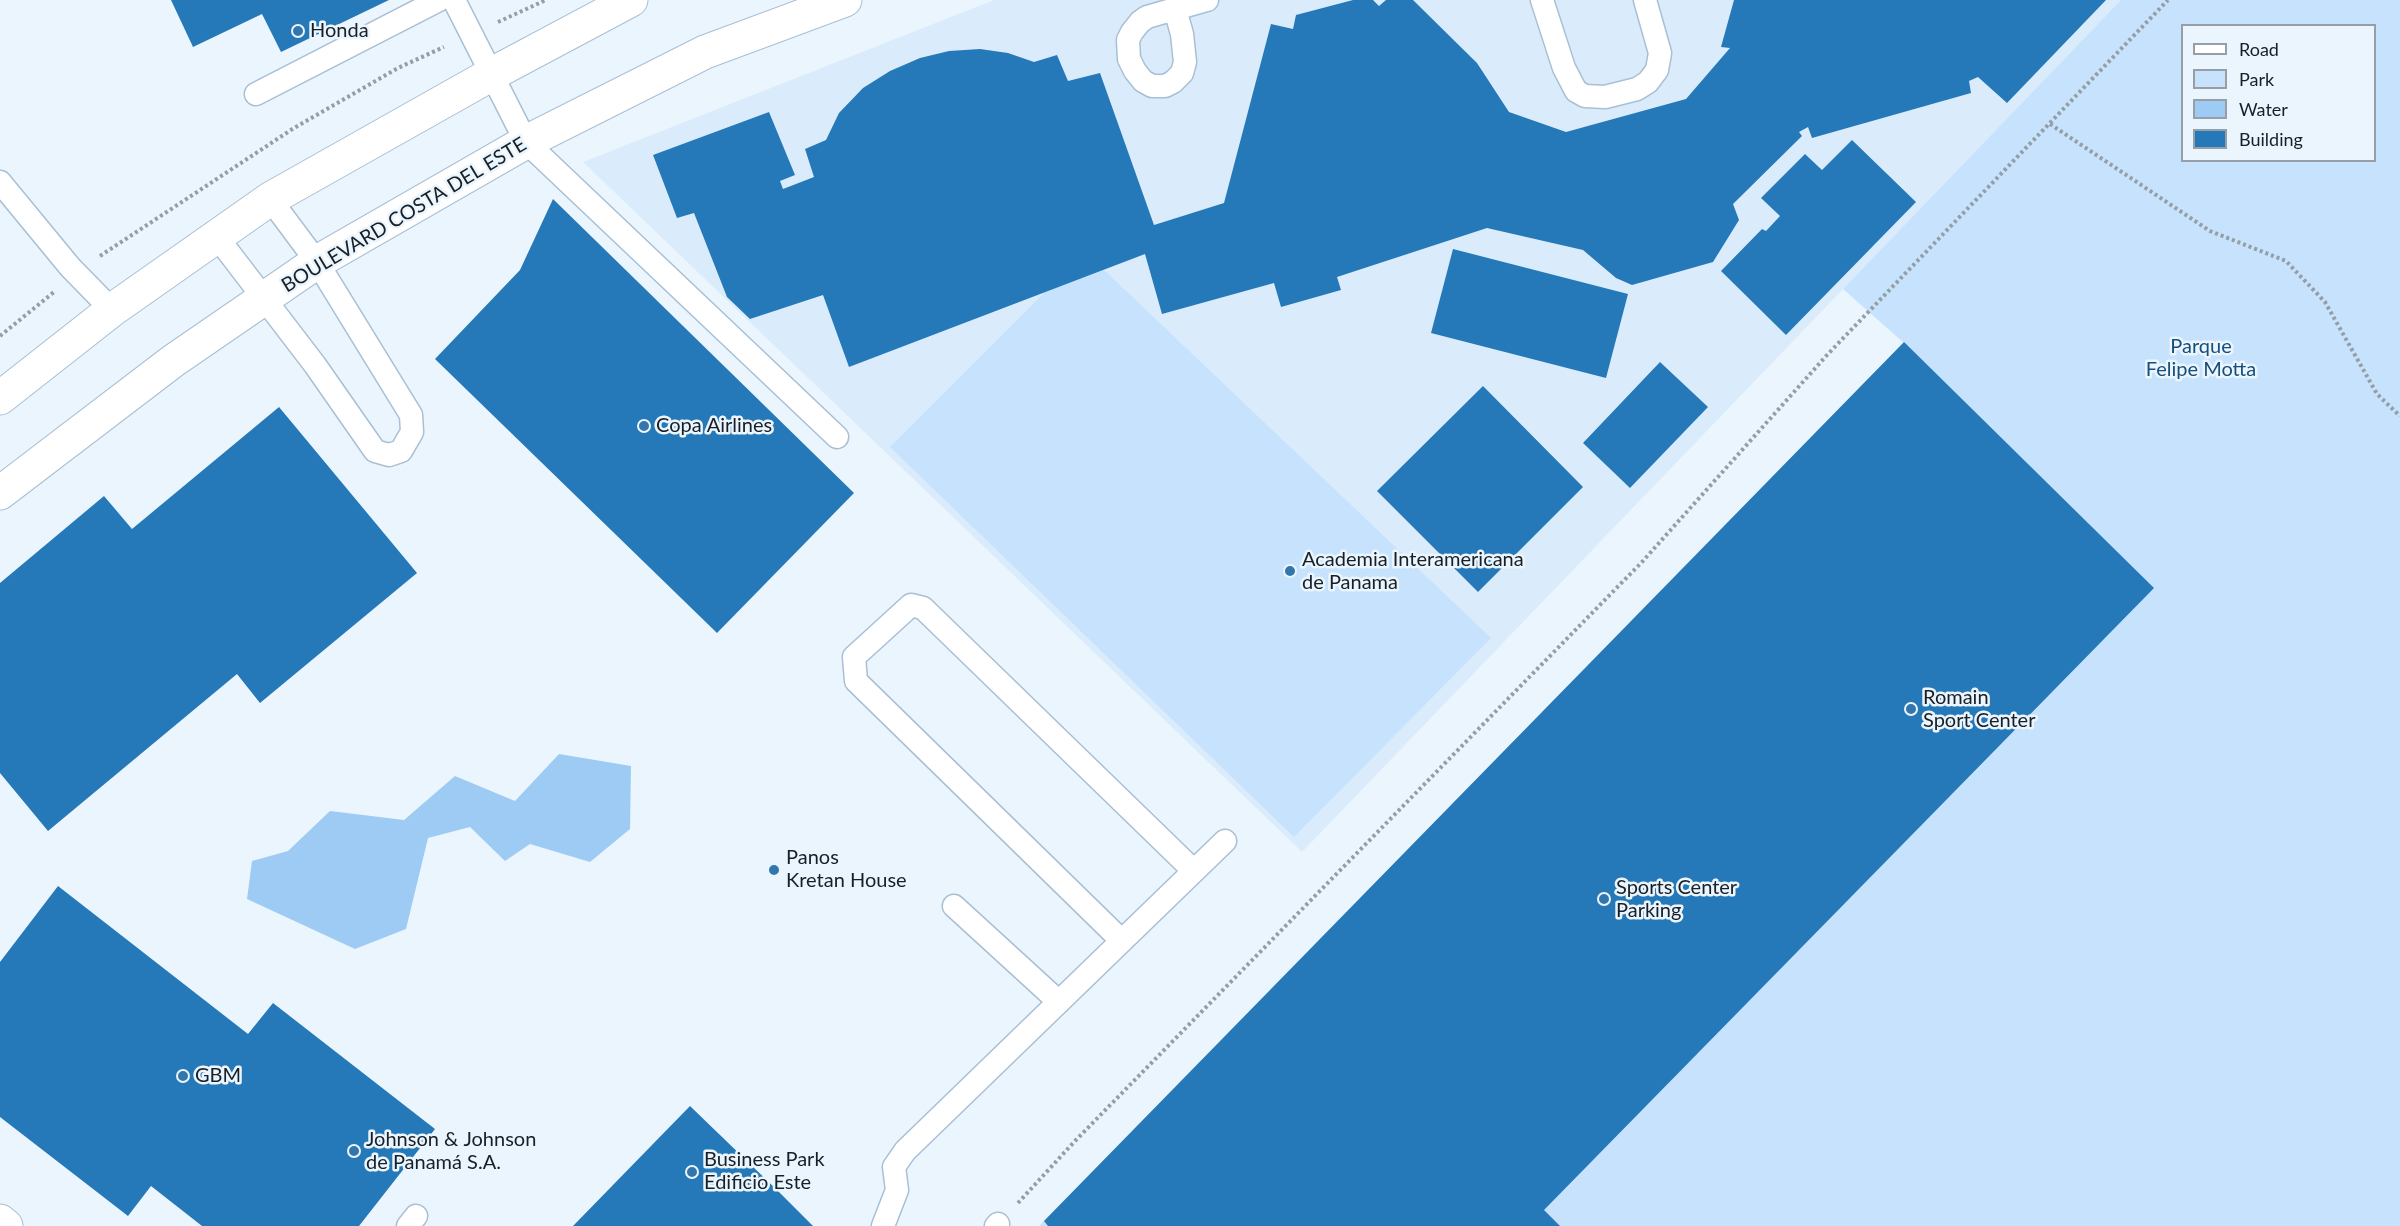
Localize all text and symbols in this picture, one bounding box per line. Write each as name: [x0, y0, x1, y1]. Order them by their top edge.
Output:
place label: Honda: [310, 19, 369, 43]
marker: Honda: [291, 24, 305, 38]
legend: [2181, 24, 2376, 162]
text: Road: [2239, 38, 2279, 60]
text: Park: [2239, 68, 2274, 90]
text: Water: [2239, 98, 2288, 120]
text: Building: [2239, 128, 2303, 150]
street label: BOULEVARD COSTA DEL ESTE: [277, 132, 531, 298]
park label: Parque Felipe Motta: [2146, 335, 2256, 382]
place label: Copa Airlines: [656, 414, 772, 438]
marker: Copa Airlines: [637, 419, 651, 433]
place label: Academia Interamericana de Panama: [1302, 548, 1524, 595]
marker: Academia Interamericana de Panama: [1283, 564, 1297, 578]
place label: Romain Sport Center: [1923, 686, 2035, 733]
marker: Romain Sport Center: [1904, 702, 1918, 716]
place label: Panos Kretan House: [786, 846, 907, 893]
marker: Panos Kretan House: [767, 863, 781, 877]
place label: Sports Center Parking: [1616, 876, 1737, 923]
marker: Sports Center Parking: [1597, 892, 1611, 906]
place label: GBM: [195, 1064, 241, 1088]
marker: GBM: [176, 1069, 190, 1083]
place label: Johnson & Johnson de Panamá S.A.: [366, 1128, 536, 1175]
marker: Johnson & Johnson de Panamá S.A.: [347, 1144, 361, 1158]
place label: Business Park Edificio Este: [704, 1148, 825, 1195]
marker: Business Park Edificio Este: [685, 1165, 699, 1179]

